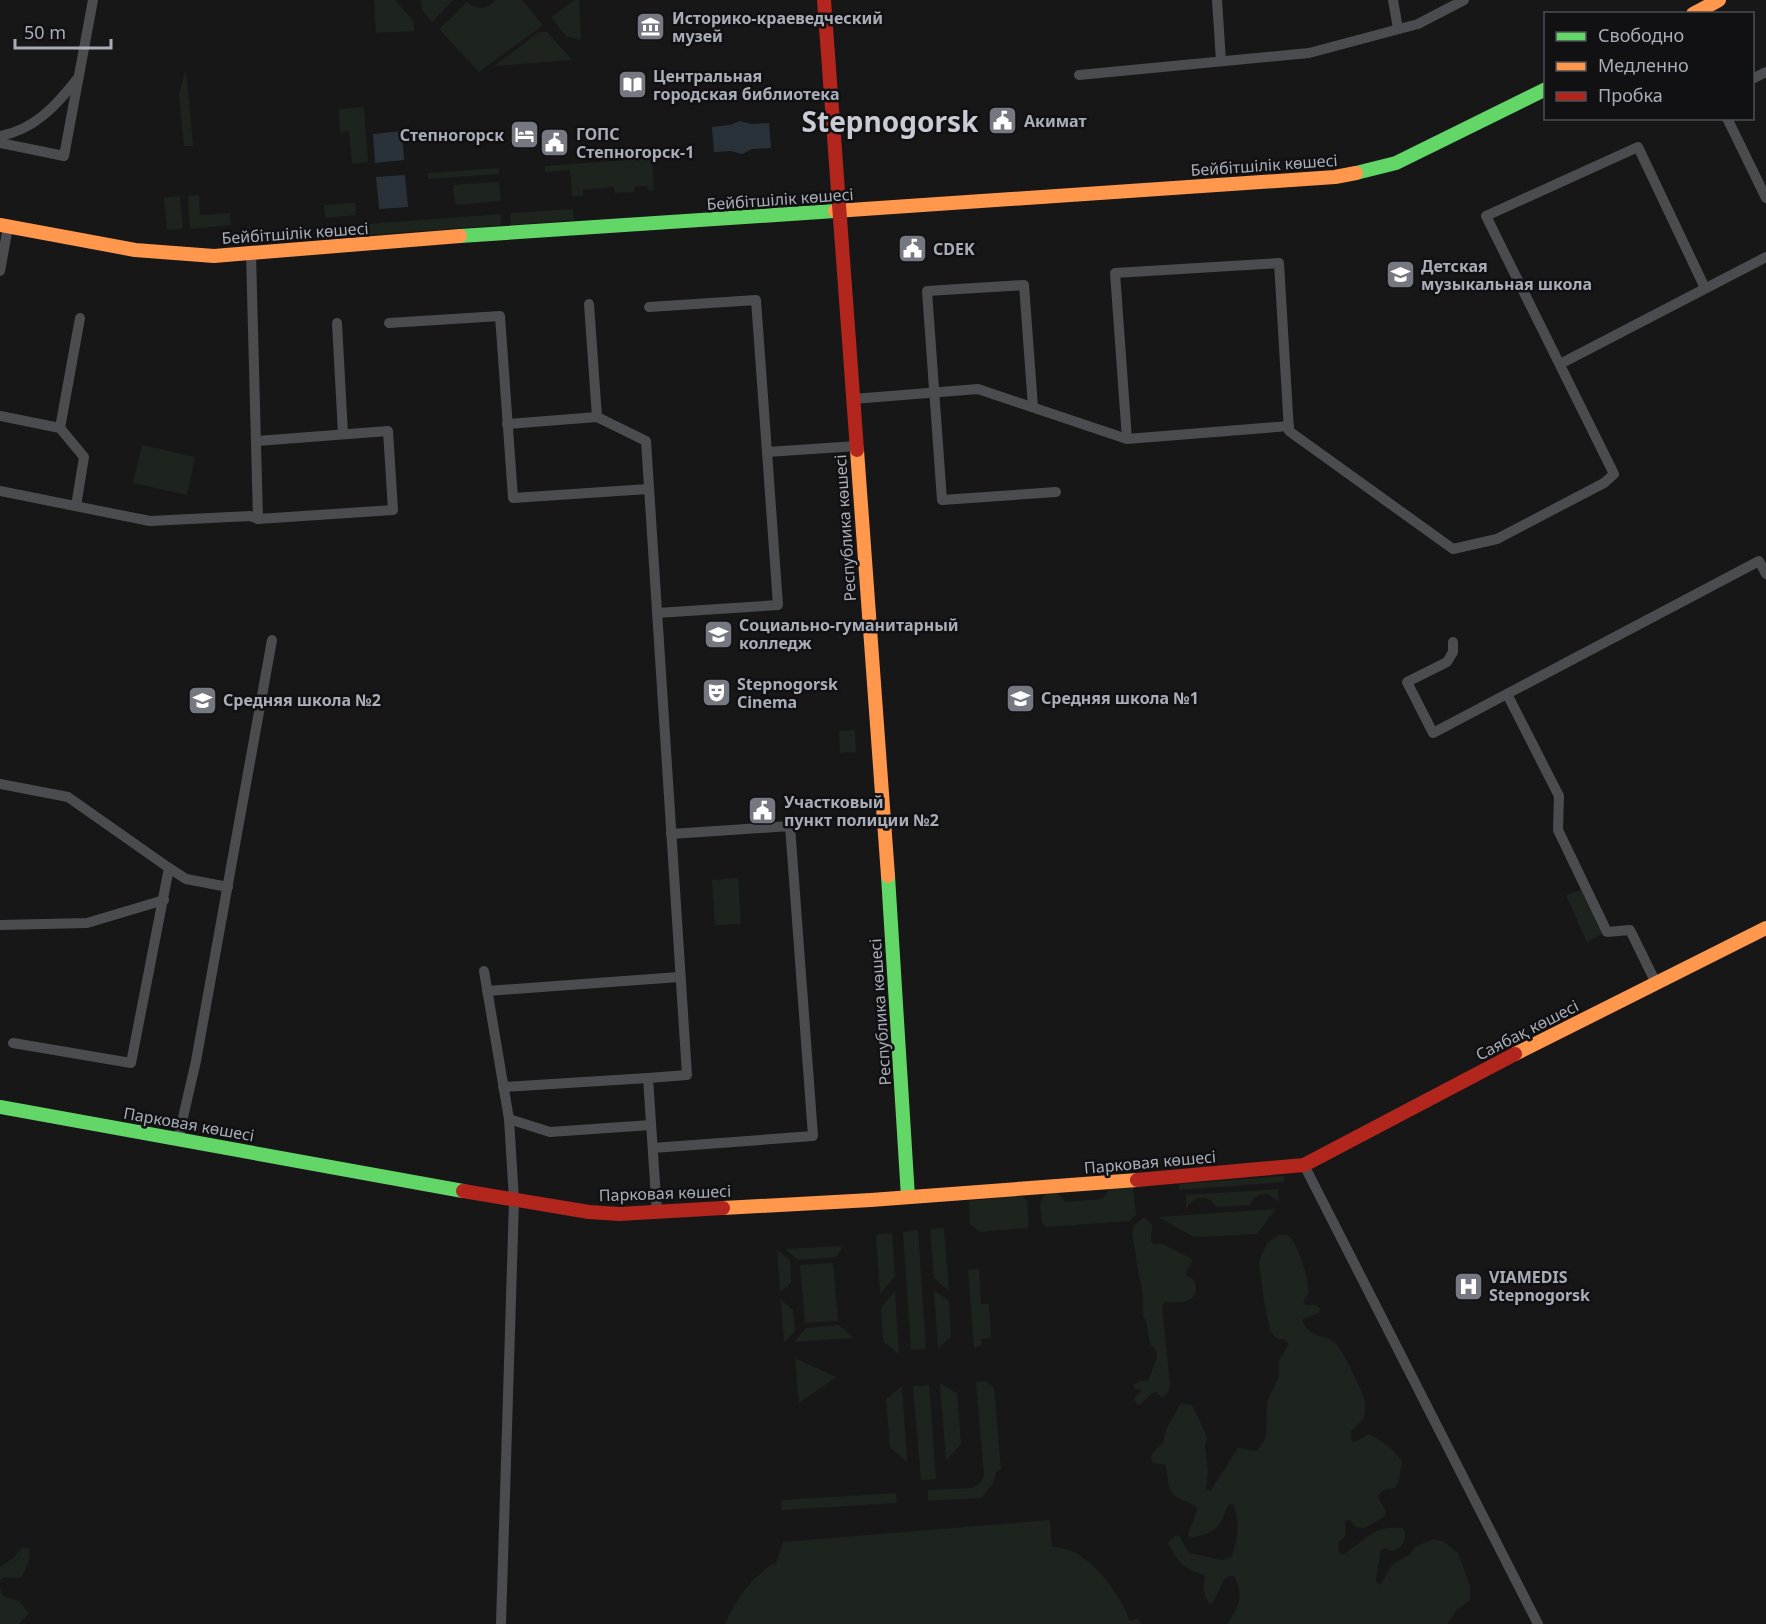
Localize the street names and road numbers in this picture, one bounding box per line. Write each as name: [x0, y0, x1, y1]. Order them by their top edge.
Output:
street label: Бейбітшілік көшесі: [1190, 149, 1338, 181]
street label: Бейбітшілік көшесі: [706, 183, 854, 215]
street label: Бейбітшілік көшесі: [221, 217, 369, 249]
street label: Республика көшесі: [829, 454, 861, 602]
street label: Республика көшесі: [864, 938, 896, 1086]
street label: Саябақ көшесі: [1472, 995, 1582, 1065]
street label: Парковая көшесі: [122, 1102, 256, 1146]
street label: Парковая көшесі: [1083, 1145, 1217, 1179]
street label: Парковая көшесі: [598, 1180, 732, 1206]

